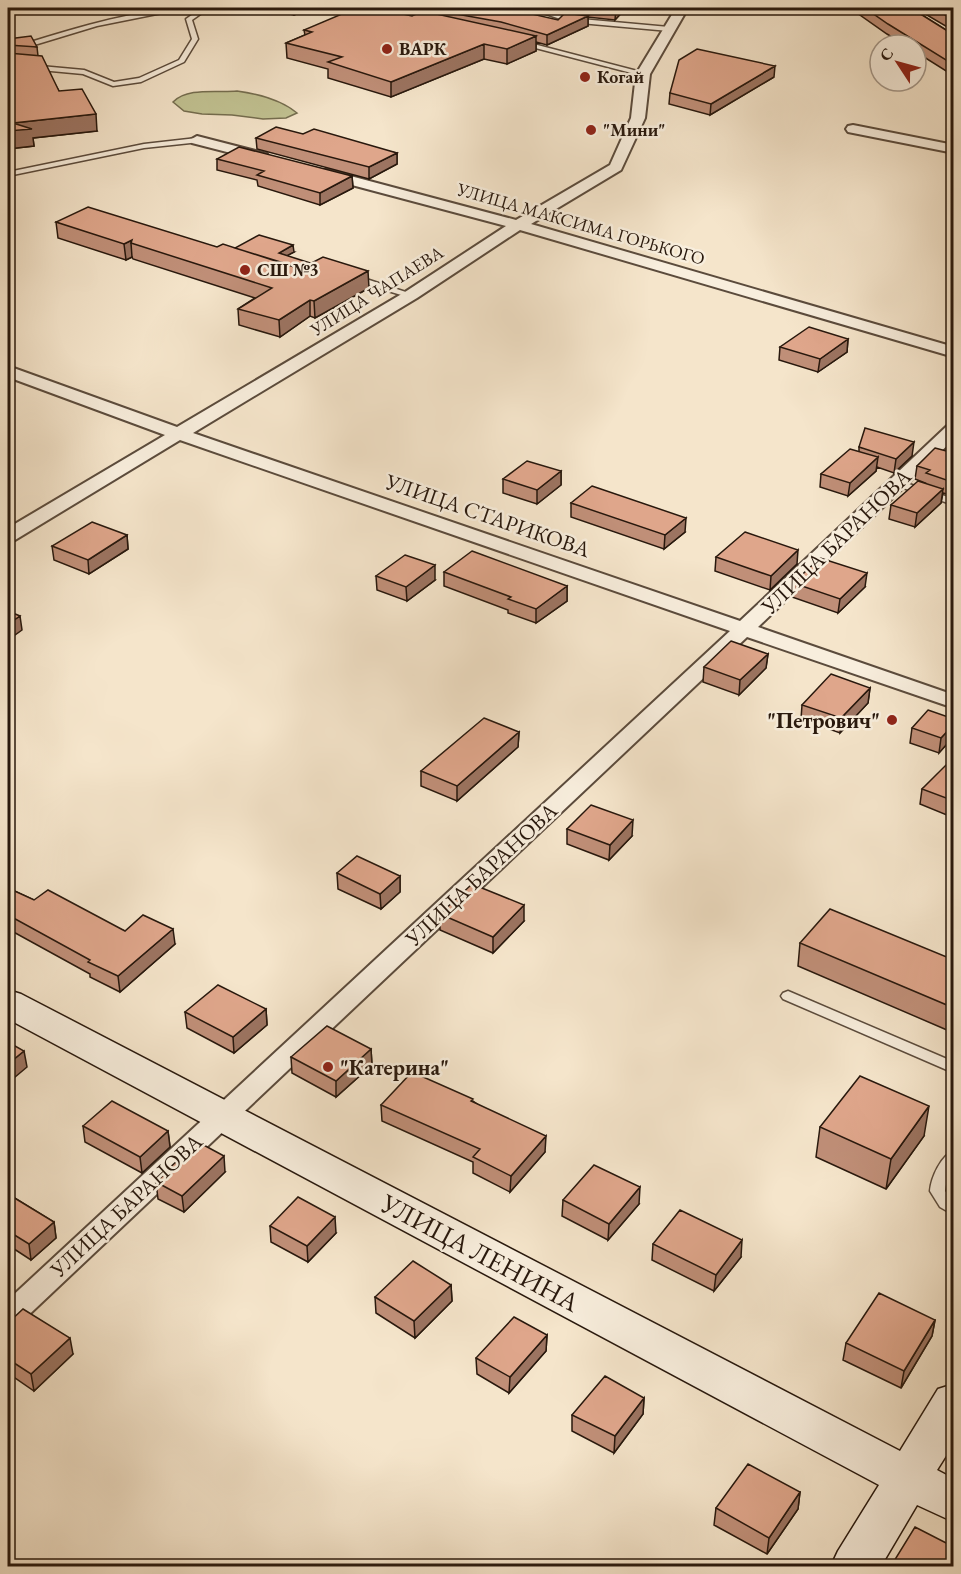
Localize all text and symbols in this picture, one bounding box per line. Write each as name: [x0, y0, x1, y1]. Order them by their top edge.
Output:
north arrow: [868, 33, 928, 93]
place label: ВАРК: [399, 37, 447, 60]
marker: ВАРК: [380, 42, 394, 56]
text: С: [874, 44, 898, 65]
place label: Когай: [597, 65, 644, 88]
marker: Когай: [578, 70, 592, 84]
place label: "Мини": [603, 118, 665, 141]
marker: "Мини": [584, 123, 598, 137]
street label: УЛИЦА МАКСИМА ГОРЬКОГО: [454, 177, 708, 270]
street label: УЛИЦА ЧАПАЕВА: [305, 240, 448, 341]
place label: СШ №3: [257, 258, 319, 281]
marker: СШ №3: [238, 263, 252, 277]
street label: УЛИЦА БАРАНОВА: [754, 462, 918, 621]
street label: УЛИЦА СТАРИКОВА: [381, 467, 595, 564]
place label: "Петрович": [767, 706, 880, 735]
marker: "Петрович": [885, 713, 899, 727]
street label: УЛИЦА БАРАНОВА: [398, 796, 564, 953]
place label: "Катерина": [340, 1053, 449, 1082]
marker: "Катерина": [321, 1060, 335, 1074]
street label: УЛИЦА БАРАНОВА: [43, 1127, 209, 1284]
street label: УЛИЦА ЛЕНИНА: [374, 1185, 586, 1320]

